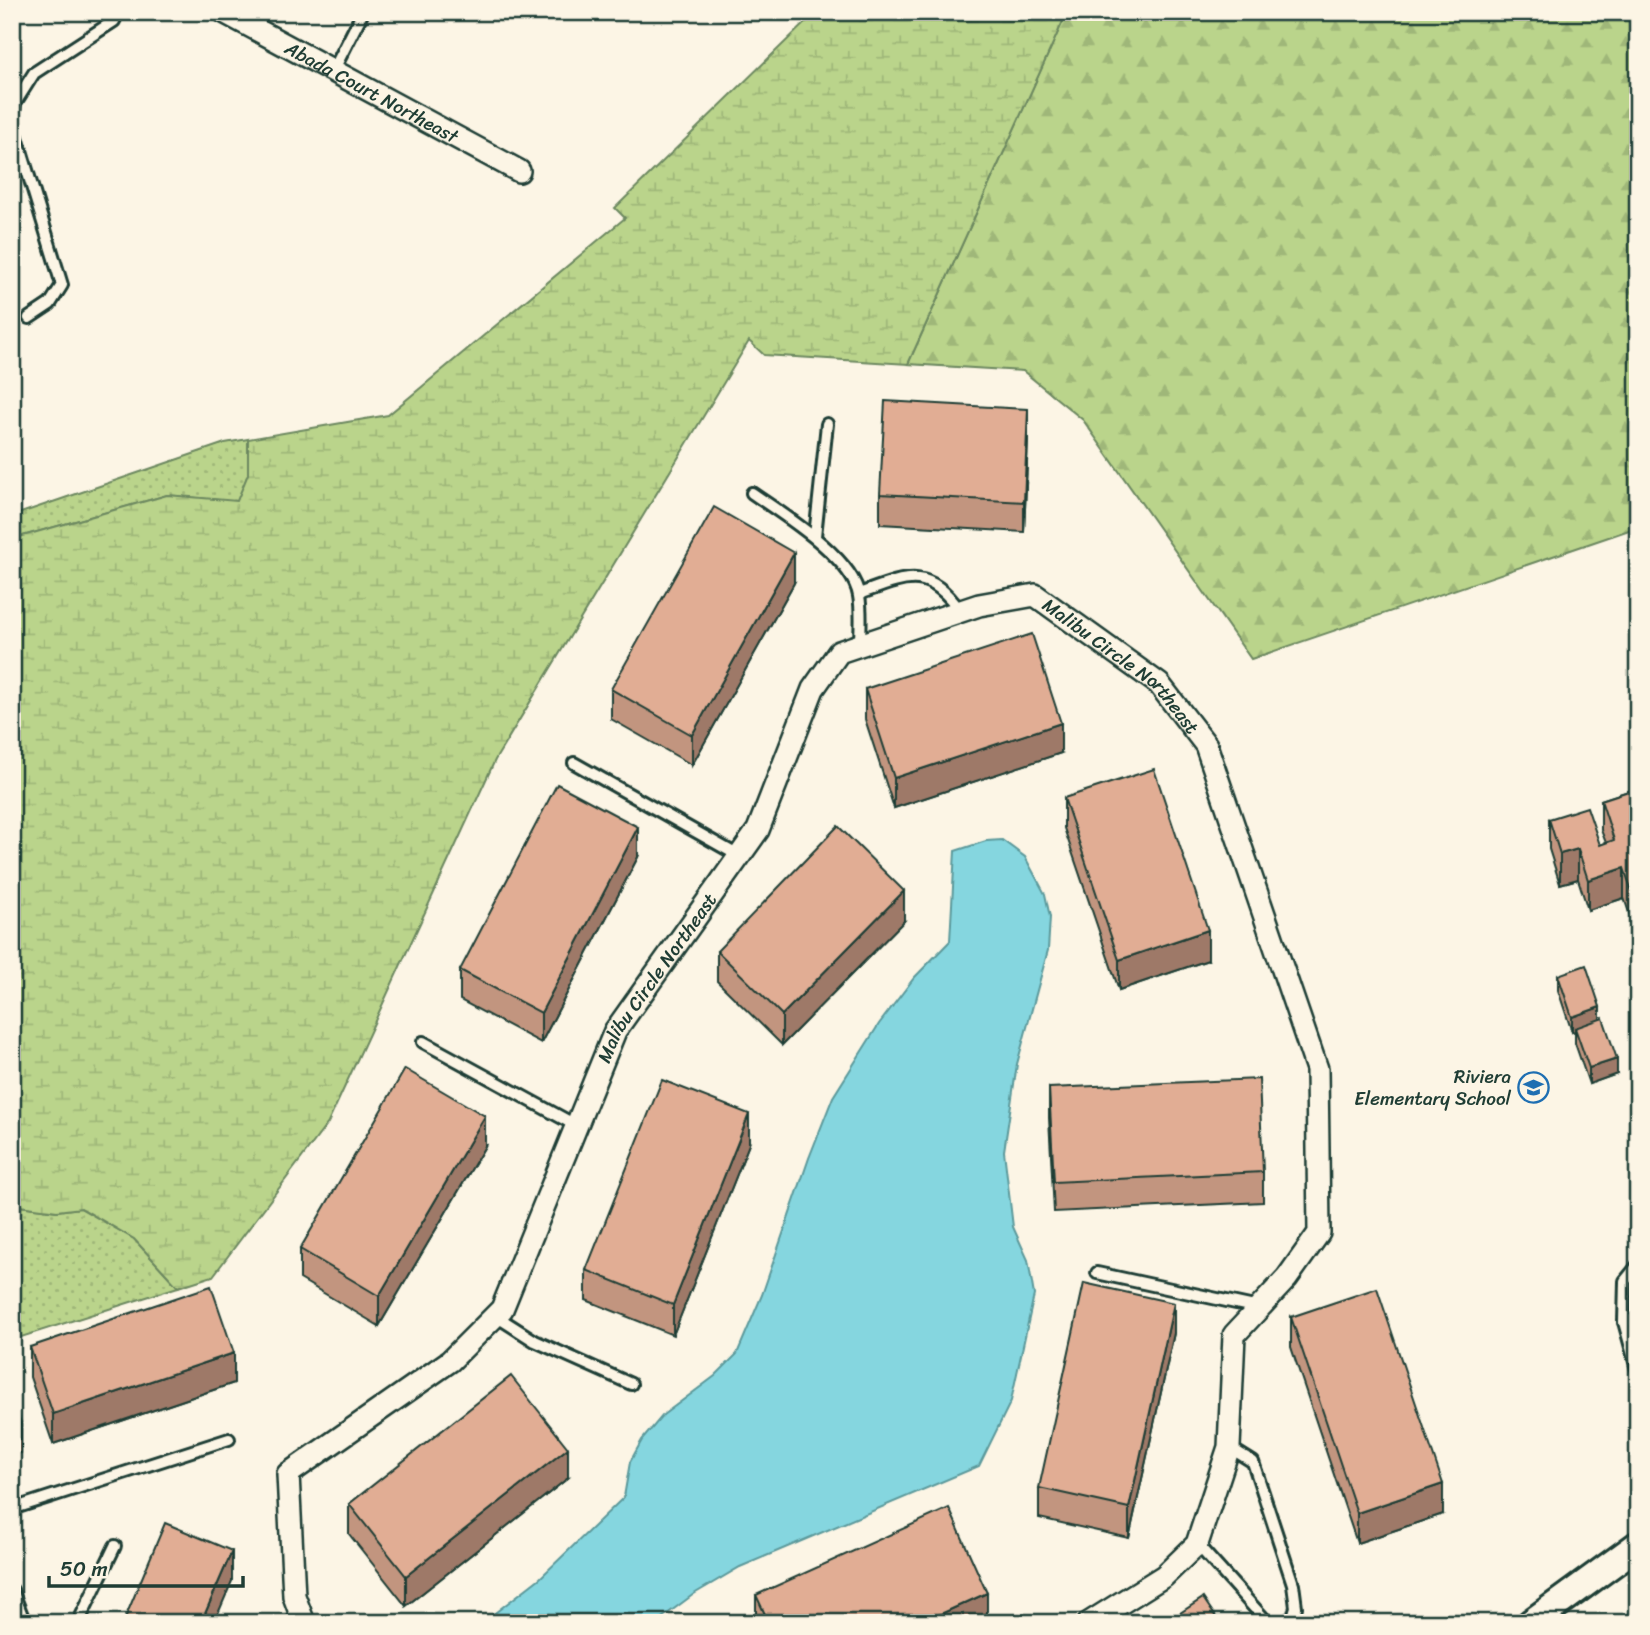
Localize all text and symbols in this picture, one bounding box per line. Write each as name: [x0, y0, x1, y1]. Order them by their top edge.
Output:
street label: Abada Court Northeast: [278, 31, 466, 153]
street label: Malibu Circle Northeast: [1035, 589, 1208, 741]
street label: Malibu Circle Northeast: [587, 886, 725, 1068]
place label: Riviera Elementary School: [1354, 1060, 1512, 1115]
school or university icon: Riviera Elementary School: [1517, 1070, 1551, 1104]
scale bar: [49, 1544, 243, 1588]
text: 50 m: [60, 1550, 108, 1588]

